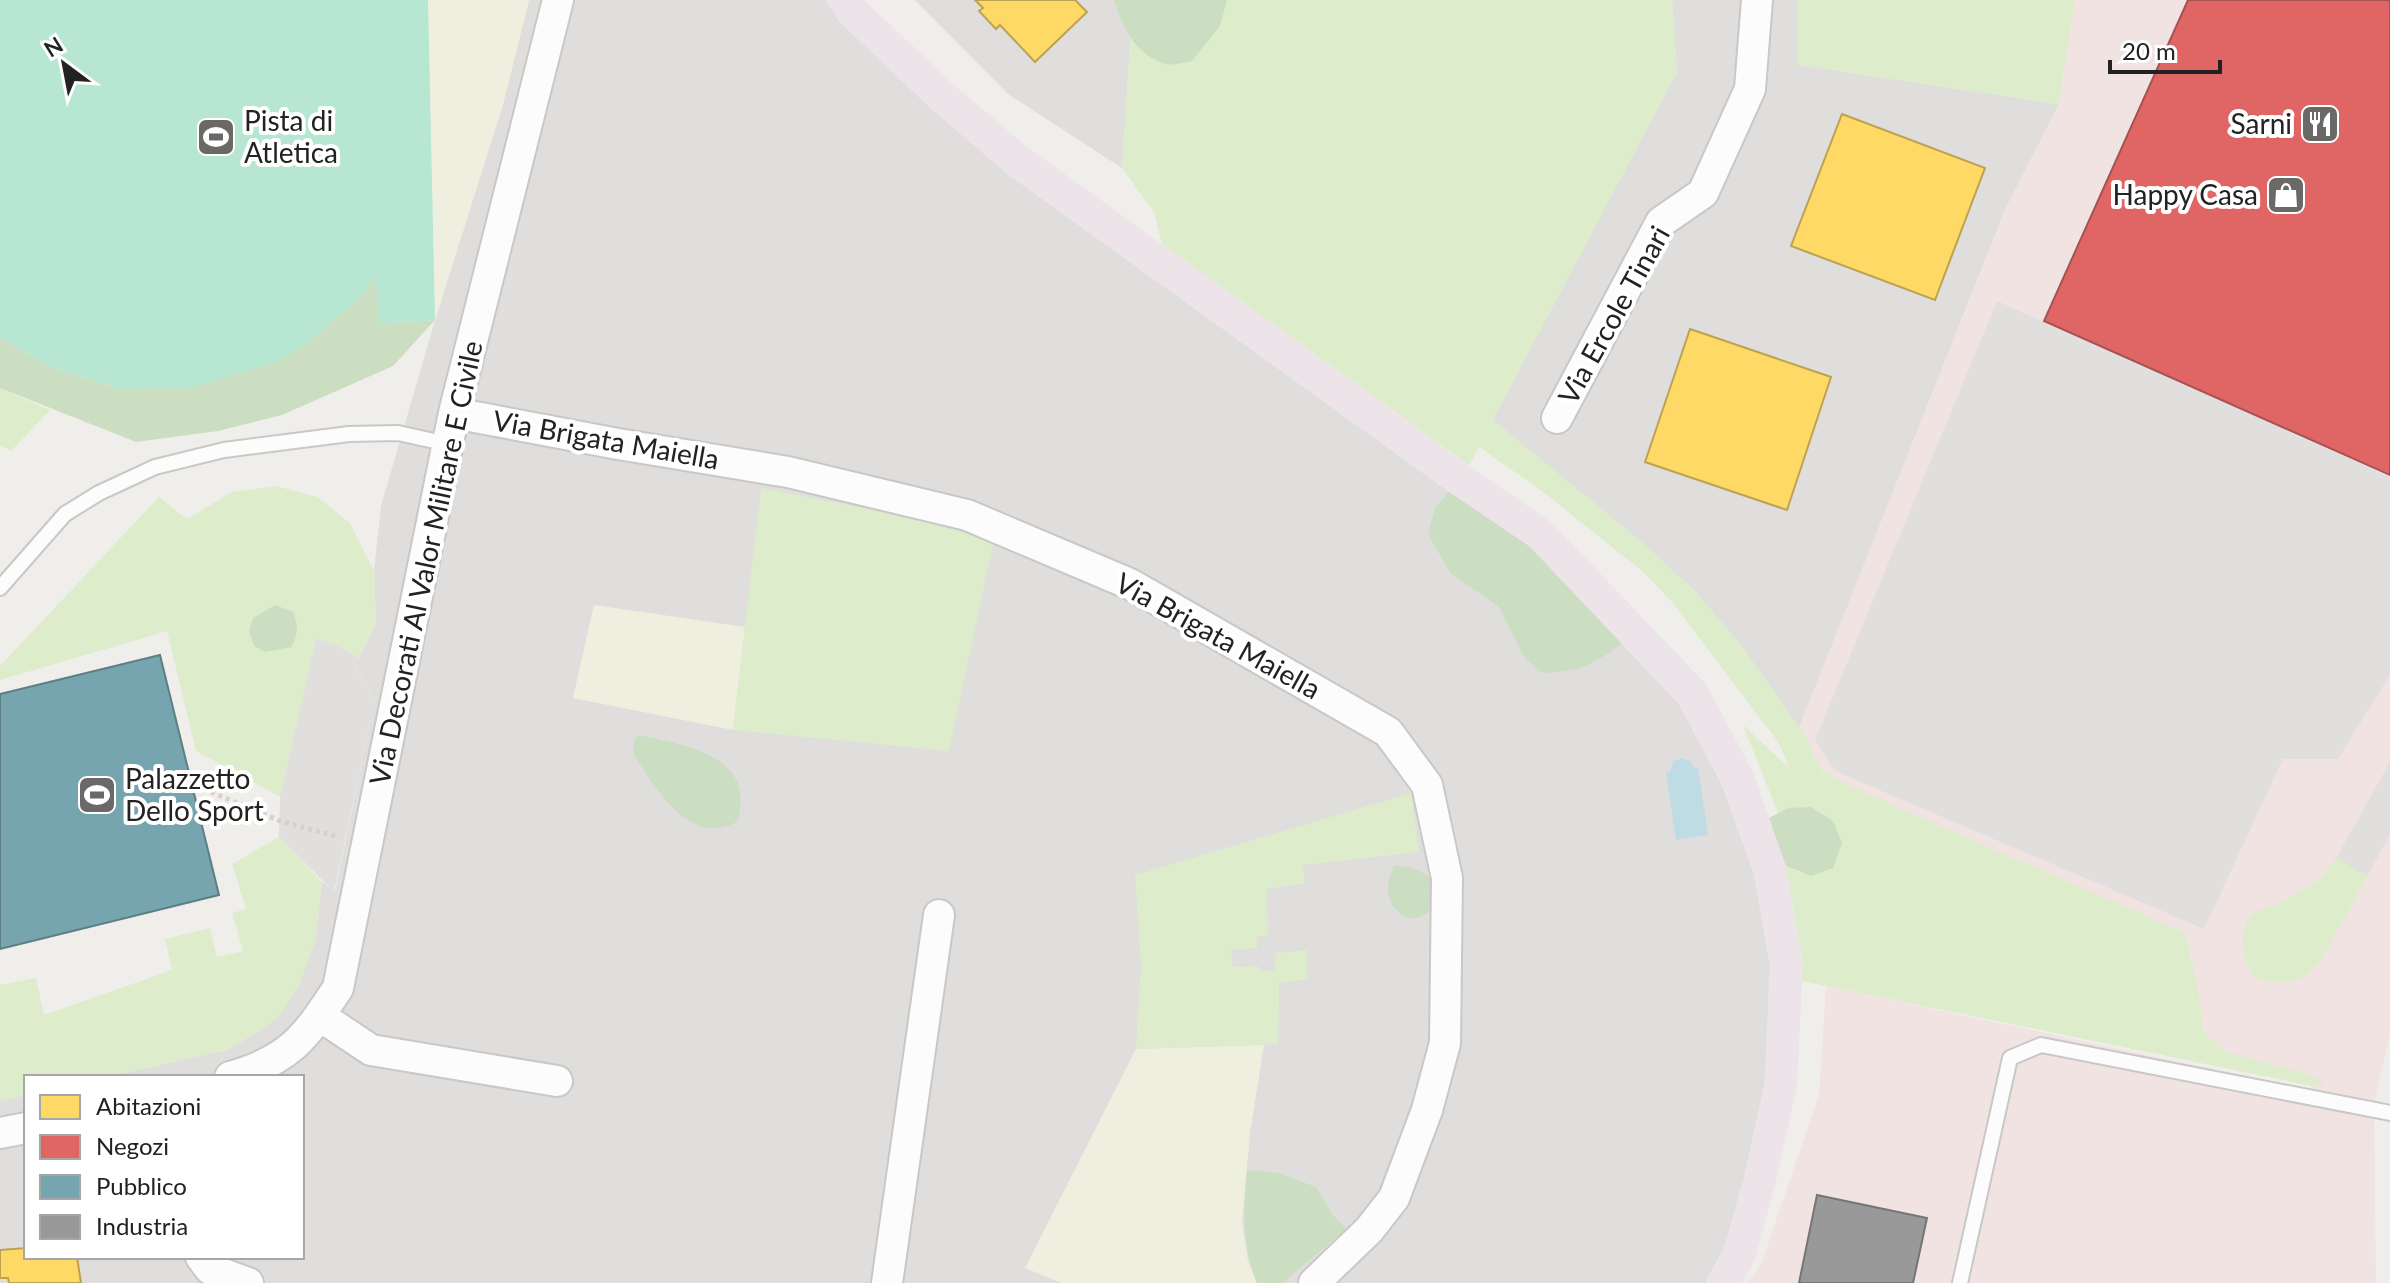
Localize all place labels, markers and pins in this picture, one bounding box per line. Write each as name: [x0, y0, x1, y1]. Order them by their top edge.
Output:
place label: Pista di Atletica: [244, 103, 338, 169]
restaurant icon: Sarni: [2299, 103, 2341, 145]
place label: Sarni: [2231, 106, 2292, 140]
sports icon: Pista di Atletica: [195, 116, 237, 158]
shop icon: Happy Casa: [2265, 174, 2307, 216]
place label: Happy Casa: [2113, 177, 2258, 211]
place label: Palazzetto Dello Sport: [125, 761, 264, 827]
sports icon: Palazzetto Dello Sport: [76, 774, 118, 816]

